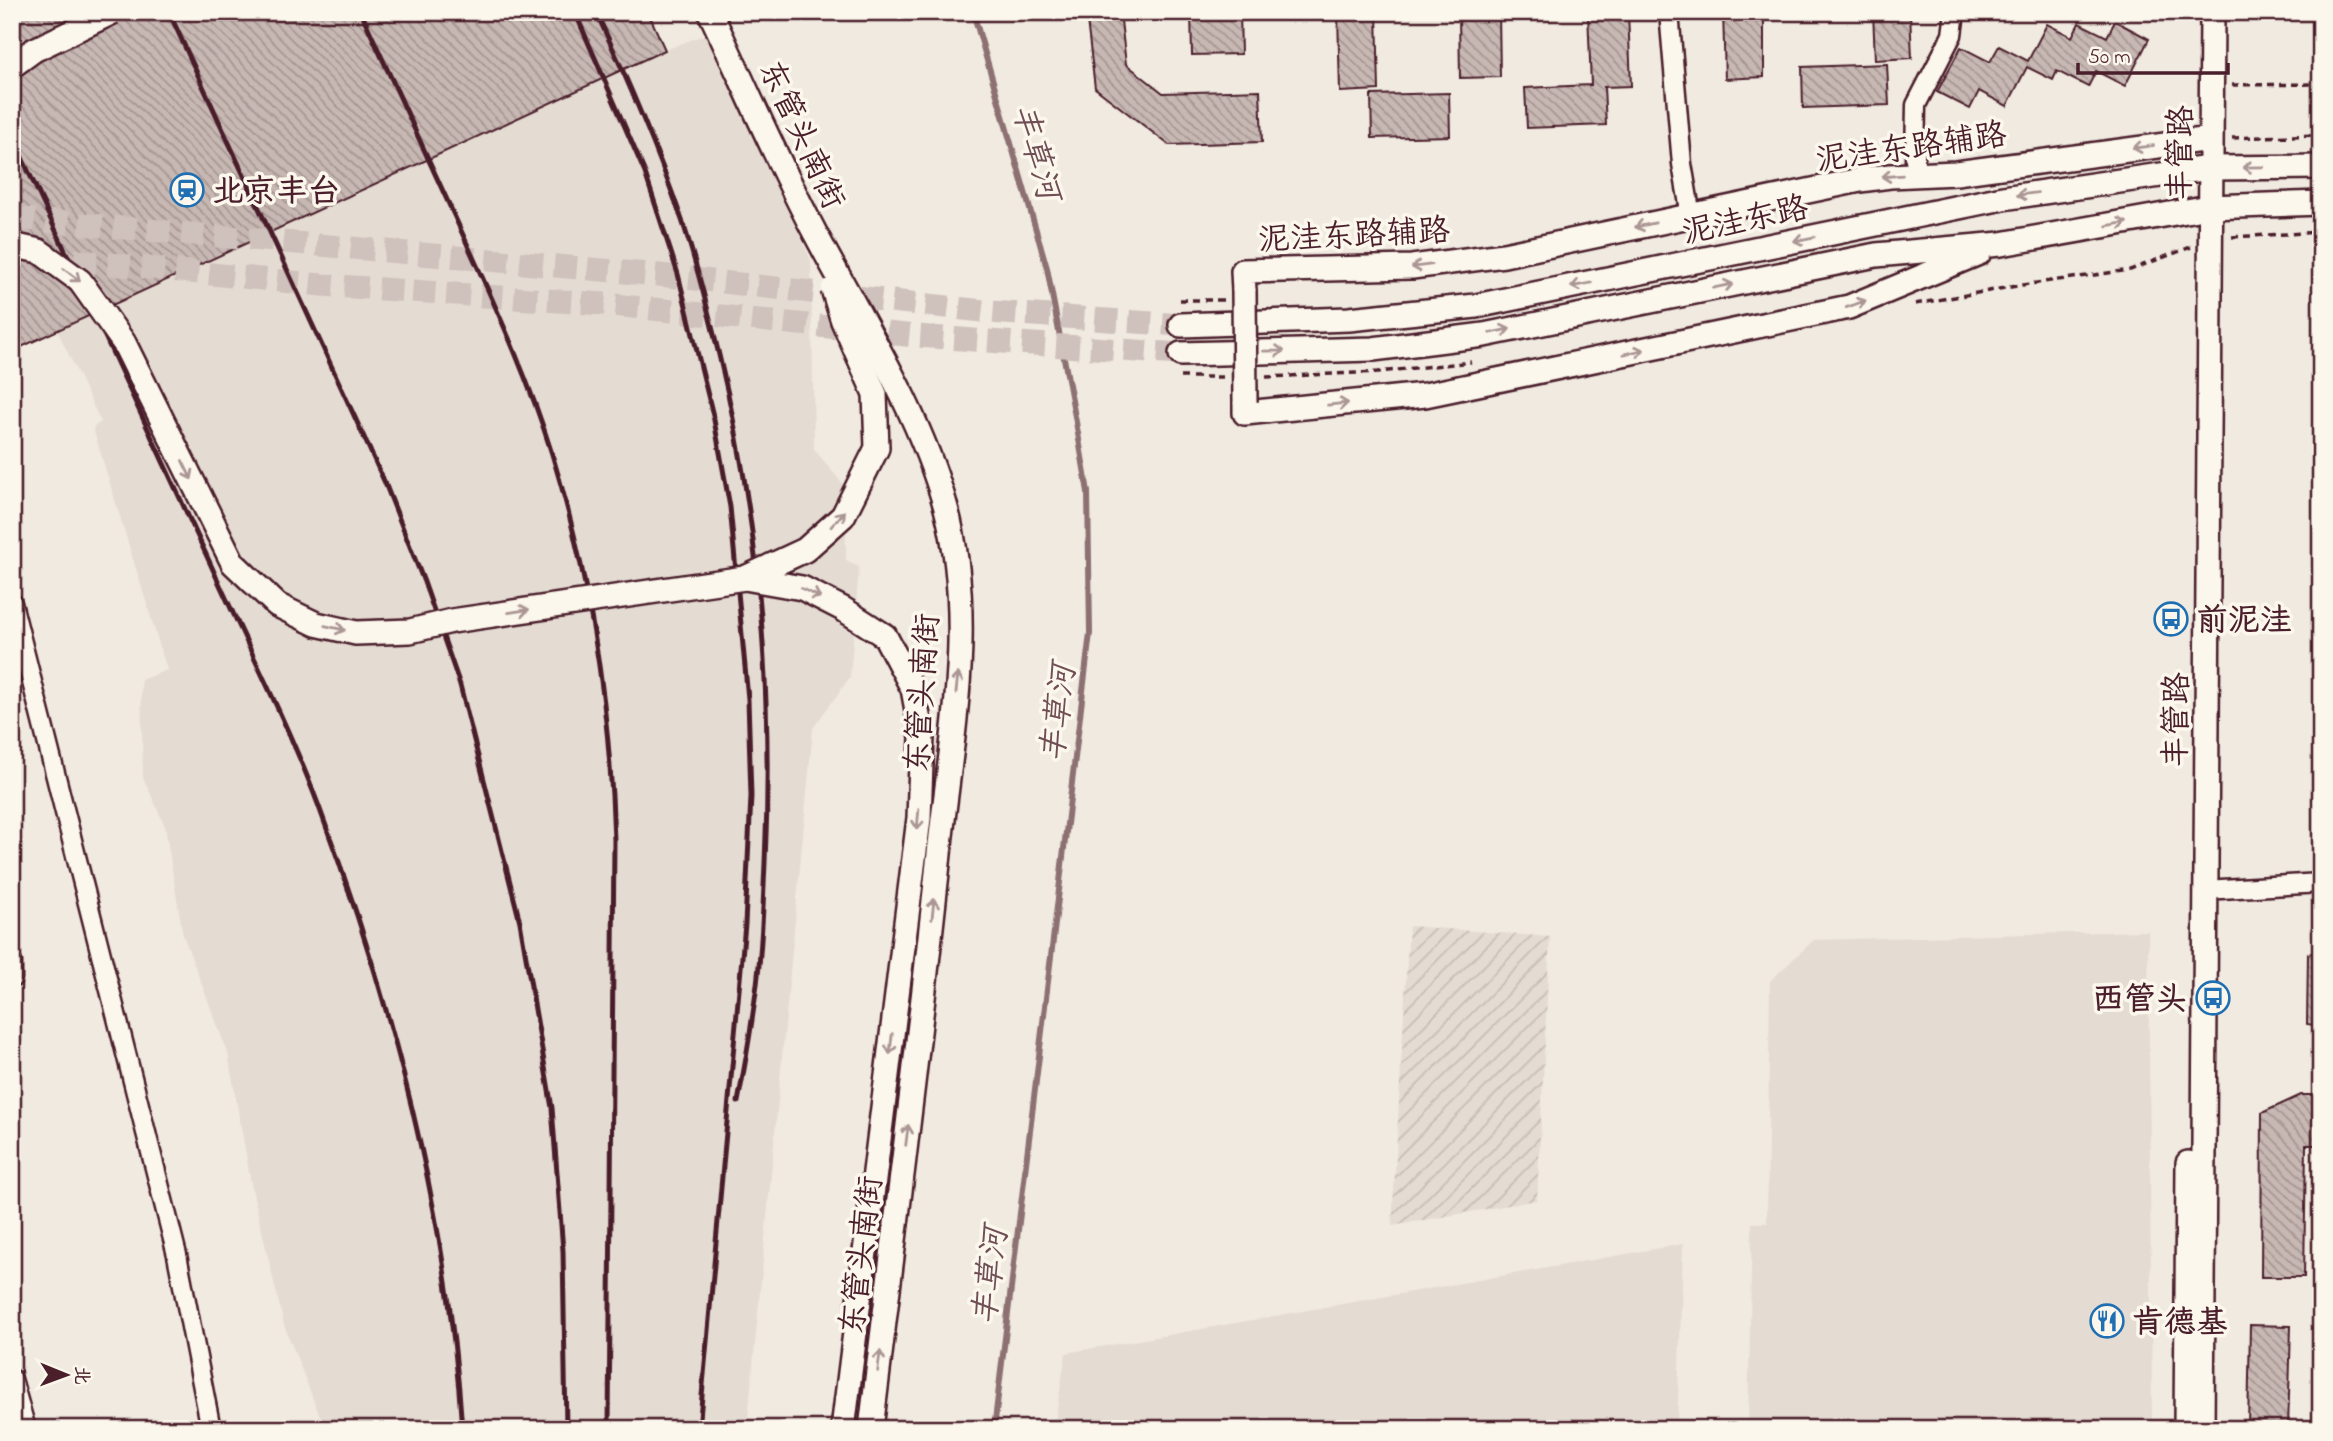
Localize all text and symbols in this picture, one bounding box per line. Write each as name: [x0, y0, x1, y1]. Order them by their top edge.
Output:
scale bar: [2078, 32, 2228, 76]
text: 50 m: [2088, 43, 2131, 73]
street label: 东管头南街: [745, 53, 855, 218]
water label: 丰草河: [997, 98, 1072, 211]
street label: 丰管路: [2158, 105, 2207, 201]
street label: 泥洼东路辅路: [1813, 113, 2010, 186]
one-way arrow: [2132, 141, 2154, 154]
one-way arrow: [2241, 161, 2264, 174]
place label: 北京丰台: [212, 170, 340, 217]
one-way arrow: [1882, 170, 1904, 183]
station icon: 北京丰台: [168, 171, 206, 209]
street label: 泥洼东路: [1678, 186, 1813, 259]
one-way arrow: [2016, 188, 2039, 201]
street label: 泥洼东路辅路: [1257, 209, 1451, 266]
one-way arrow: [2105, 216, 2128, 230]
one-way arrow: [1634, 219, 1657, 233]
one-way arrow: [1793, 233, 1816, 247]
one-way arrow: [1411, 259, 1433, 272]
one-way arrow: [62, 268, 81, 283]
one-way arrow: [1570, 278, 1593, 292]
one-way arrow: [1711, 278, 1734, 292]
one-way arrow: [1844, 296, 1866, 309]
one-way arrow: [1488, 324, 1511, 338]
one-way arrow: [1262, 345, 1285, 358]
one-way arrow: [1622, 345, 1645, 359]
one-way arrow: [1326, 397, 1348, 410]
one-way arrow: [180, 459, 194, 480]
one-way arrow: [830, 510, 846, 528]
one-way arrow: [800, 587, 821, 600]
place label: 前泥洼: [2196, 599, 2292, 646]
bus stop icon: 前泥洼: [2152, 600, 2190, 638]
one-way arrow: [507, 604, 530, 617]
street label: 东管头南街: [895, 612, 954, 775]
one-way arrow: [323, 622, 346, 635]
water label: 丰草河: [1030, 656, 1090, 766]
one-way arrow: [951, 672, 964, 695]
street label: 丰管路: [2154, 672, 2203, 768]
one-way arrow: [912, 807, 925, 829]
one-way arrow: [927, 898, 940, 921]
place label: 西管头: [2092, 978, 2188, 1025]
bus stop icon: 西管头: [2194, 979, 2232, 1017]
one-way arrow: [884, 1033, 897, 1055]
one-way arrow: [900, 1124, 913, 1147]
street label: 东管头南街: [830, 1173, 897, 1338]
water label: 丰草河: [962, 1219, 1022, 1329]
place label: 肯德基: [2132, 1301, 2228, 1348]
restaurant icon: 肯德基: [2088, 1302, 2126, 1340]
north arrow: [32, 1340, 102, 1410]
one-way arrow: [873, 1350, 886, 1373]
text: 北: [67, 1366, 94, 1385]

